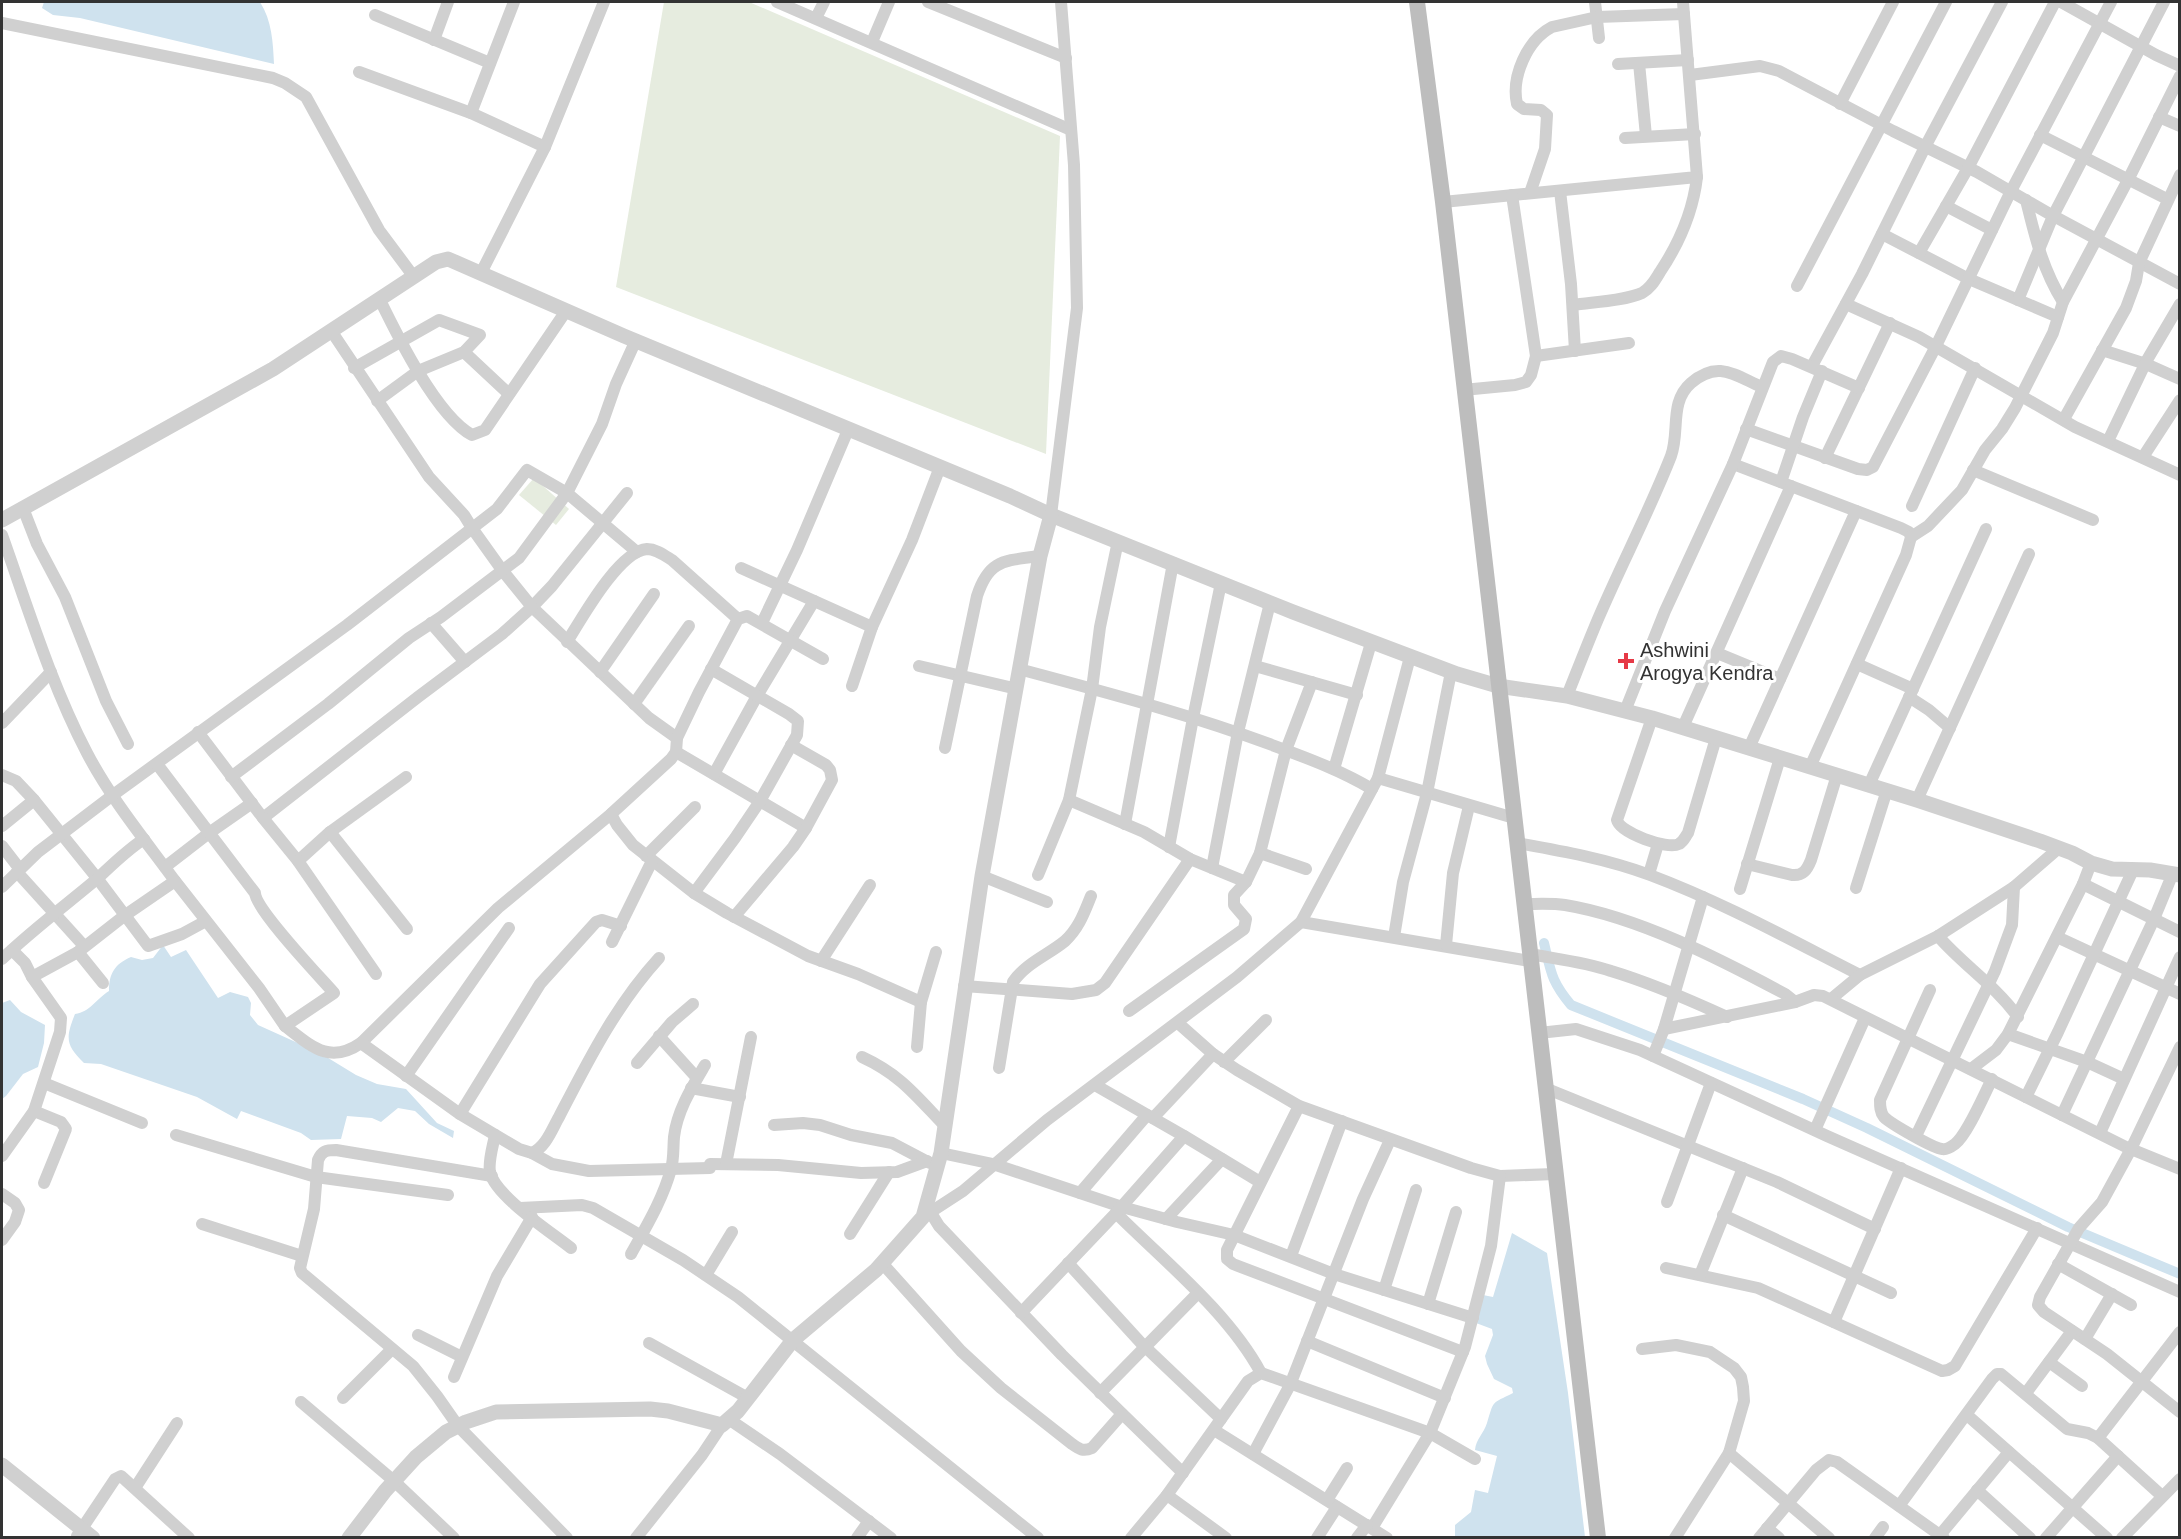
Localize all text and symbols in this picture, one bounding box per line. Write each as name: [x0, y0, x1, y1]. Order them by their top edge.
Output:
place label: Ashwini Arogya Kendra: [1640, 639, 1774, 684]
marker: Ashwini Arogya Kendra: [1617, 652, 1635, 670]

